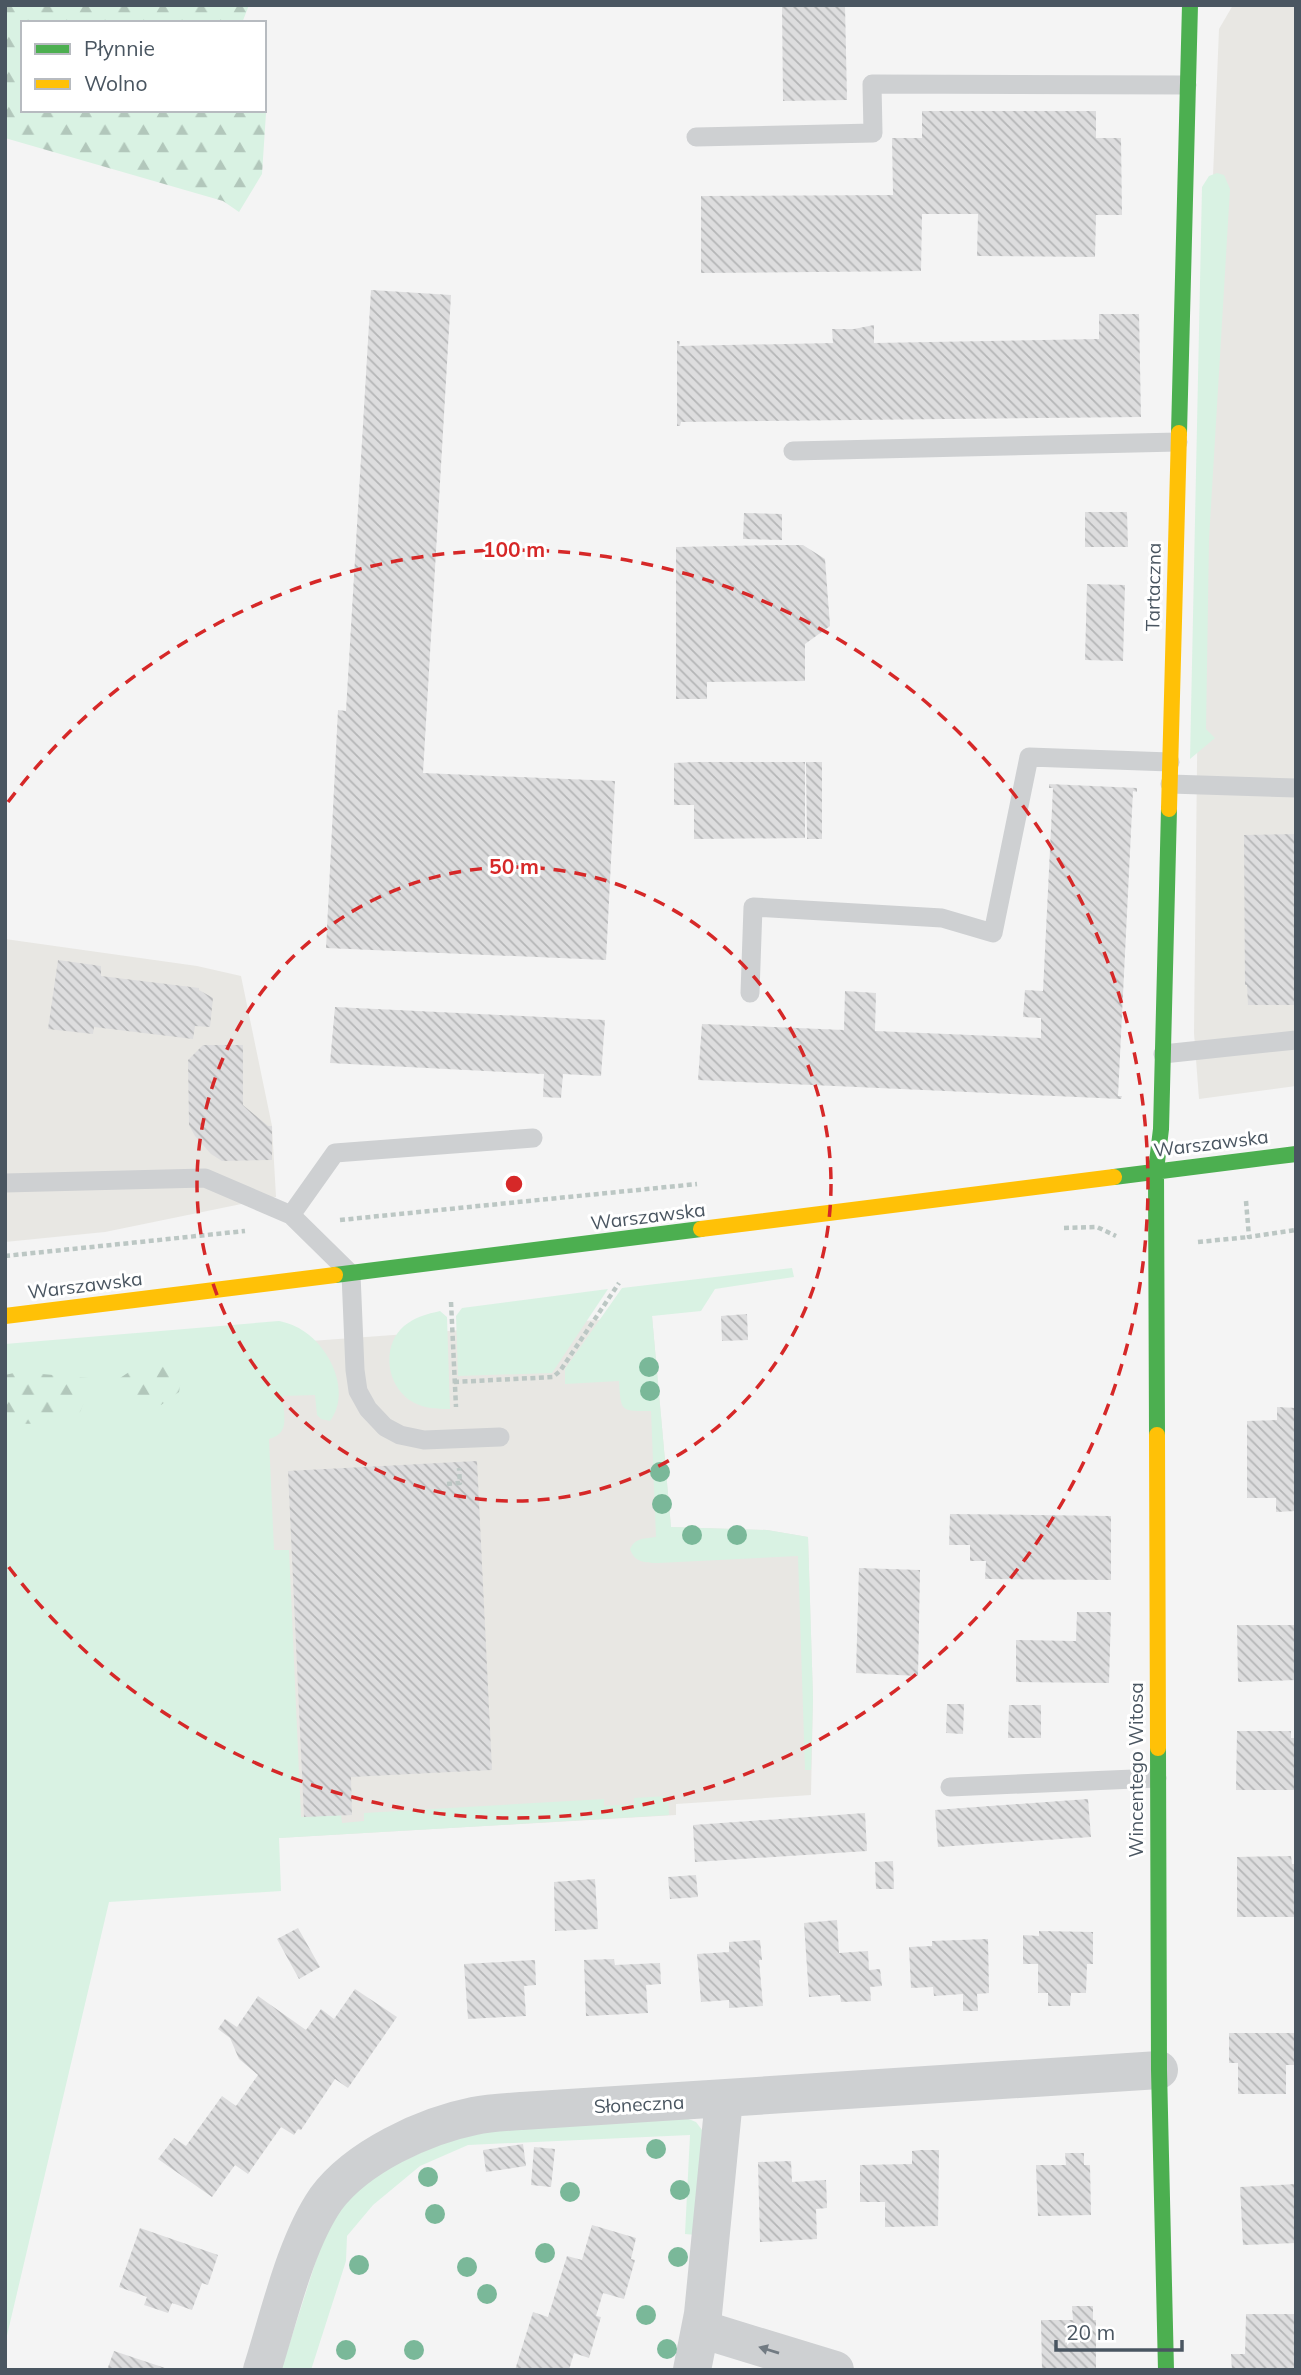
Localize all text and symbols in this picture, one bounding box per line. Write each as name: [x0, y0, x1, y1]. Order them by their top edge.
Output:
legend: [21, 21, 266, 112]
text: Płynnie: [84, 35, 155, 61]
text: Wolno: [84, 70, 147, 96]
text: 100 m: [483, 536, 545, 562]
street label: Tartaczna: [1140, 542, 1166, 632]
text: 50 m: [489, 853, 539, 879]
street label: Warszawska: [1152, 1124, 1270, 1162]
centre of rings: [502, 1172, 526, 1196]
street label: Warszawska: [589, 1197, 707, 1235]
street label: Warszawska: [26, 1266, 144, 1304]
street label: Wincentego Witosa: [1124, 1682, 1148, 1858]
street label: Słoneczna: [593, 2090, 685, 2118]
scale bar: [1056, 2308, 1182, 2352]
text: 20 m: [1066, 2319, 1115, 2345]
one-way arrow: [759, 2344, 780, 2354]

